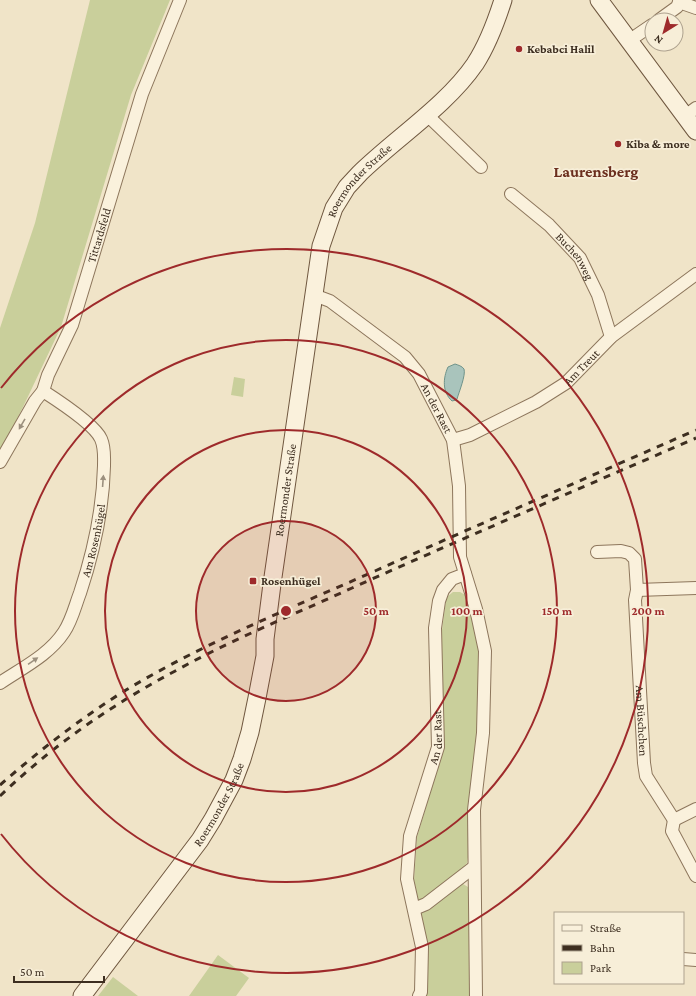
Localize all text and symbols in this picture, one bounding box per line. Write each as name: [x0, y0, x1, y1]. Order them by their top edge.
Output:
north arrow: [644, 12, 684, 52]
text: N: [651, 33, 665, 47]
place label: Kebabci Halil: [527, 42, 595, 56]
marker: Kebabci Halil: [514, 44, 524, 54]
place label: Kiba & more: [626, 137, 690, 151]
marker: Kiba & more: [613, 139, 623, 149]
street label: Roermonder Straße: [324, 141, 394, 219]
district label: Laurensberg: [554, 163, 638, 180]
street label: Tittardsfeld: [84, 206, 114, 264]
street label: Buchenweg: [553, 230, 597, 282]
street label: Am Treut: [561, 346, 603, 388]
street label: An der Rast: [418, 381, 456, 436]
one-way arrow: [19, 418, 26, 430]
street label: Roermonder Straße: [272, 443, 299, 537]
one-way arrow: [100, 475, 107, 487]
street label: Am Rosenhügel: [78, 503, 108, 579]
place label: Rosenhügel: [261, 574, 321, 588]
marker: Rosenhügel: [248, 576, 258, 586]
centre of rings: [279, 604, 293, 618]
text: 50 m: [363, 604, 390, 618]
text: 100 m: [451, 604, 484, 618]
text: 150 m: [542, 604, 573, 618]
text: 200 m: [631, 604, 665, 618]
one-way arrow: [27, 657, 38, 665]
street label: Am Büschchen: [633, 685, 651, 757]
street label: An der Rast: [426, 709, 445, 766]
street label: Roermonder Straße: [191, 761, 247, 849]
legend: [554, 912, 684, 984]
text: Straße: [590, 921, 621, 935]
text: Bahn: [590, 941, 616, 955]
scale bar: [14, 958, 104, 984]
text: Park: [590, 961, 612, 975]
text: 50 m: [20, 965, 45, 979]

